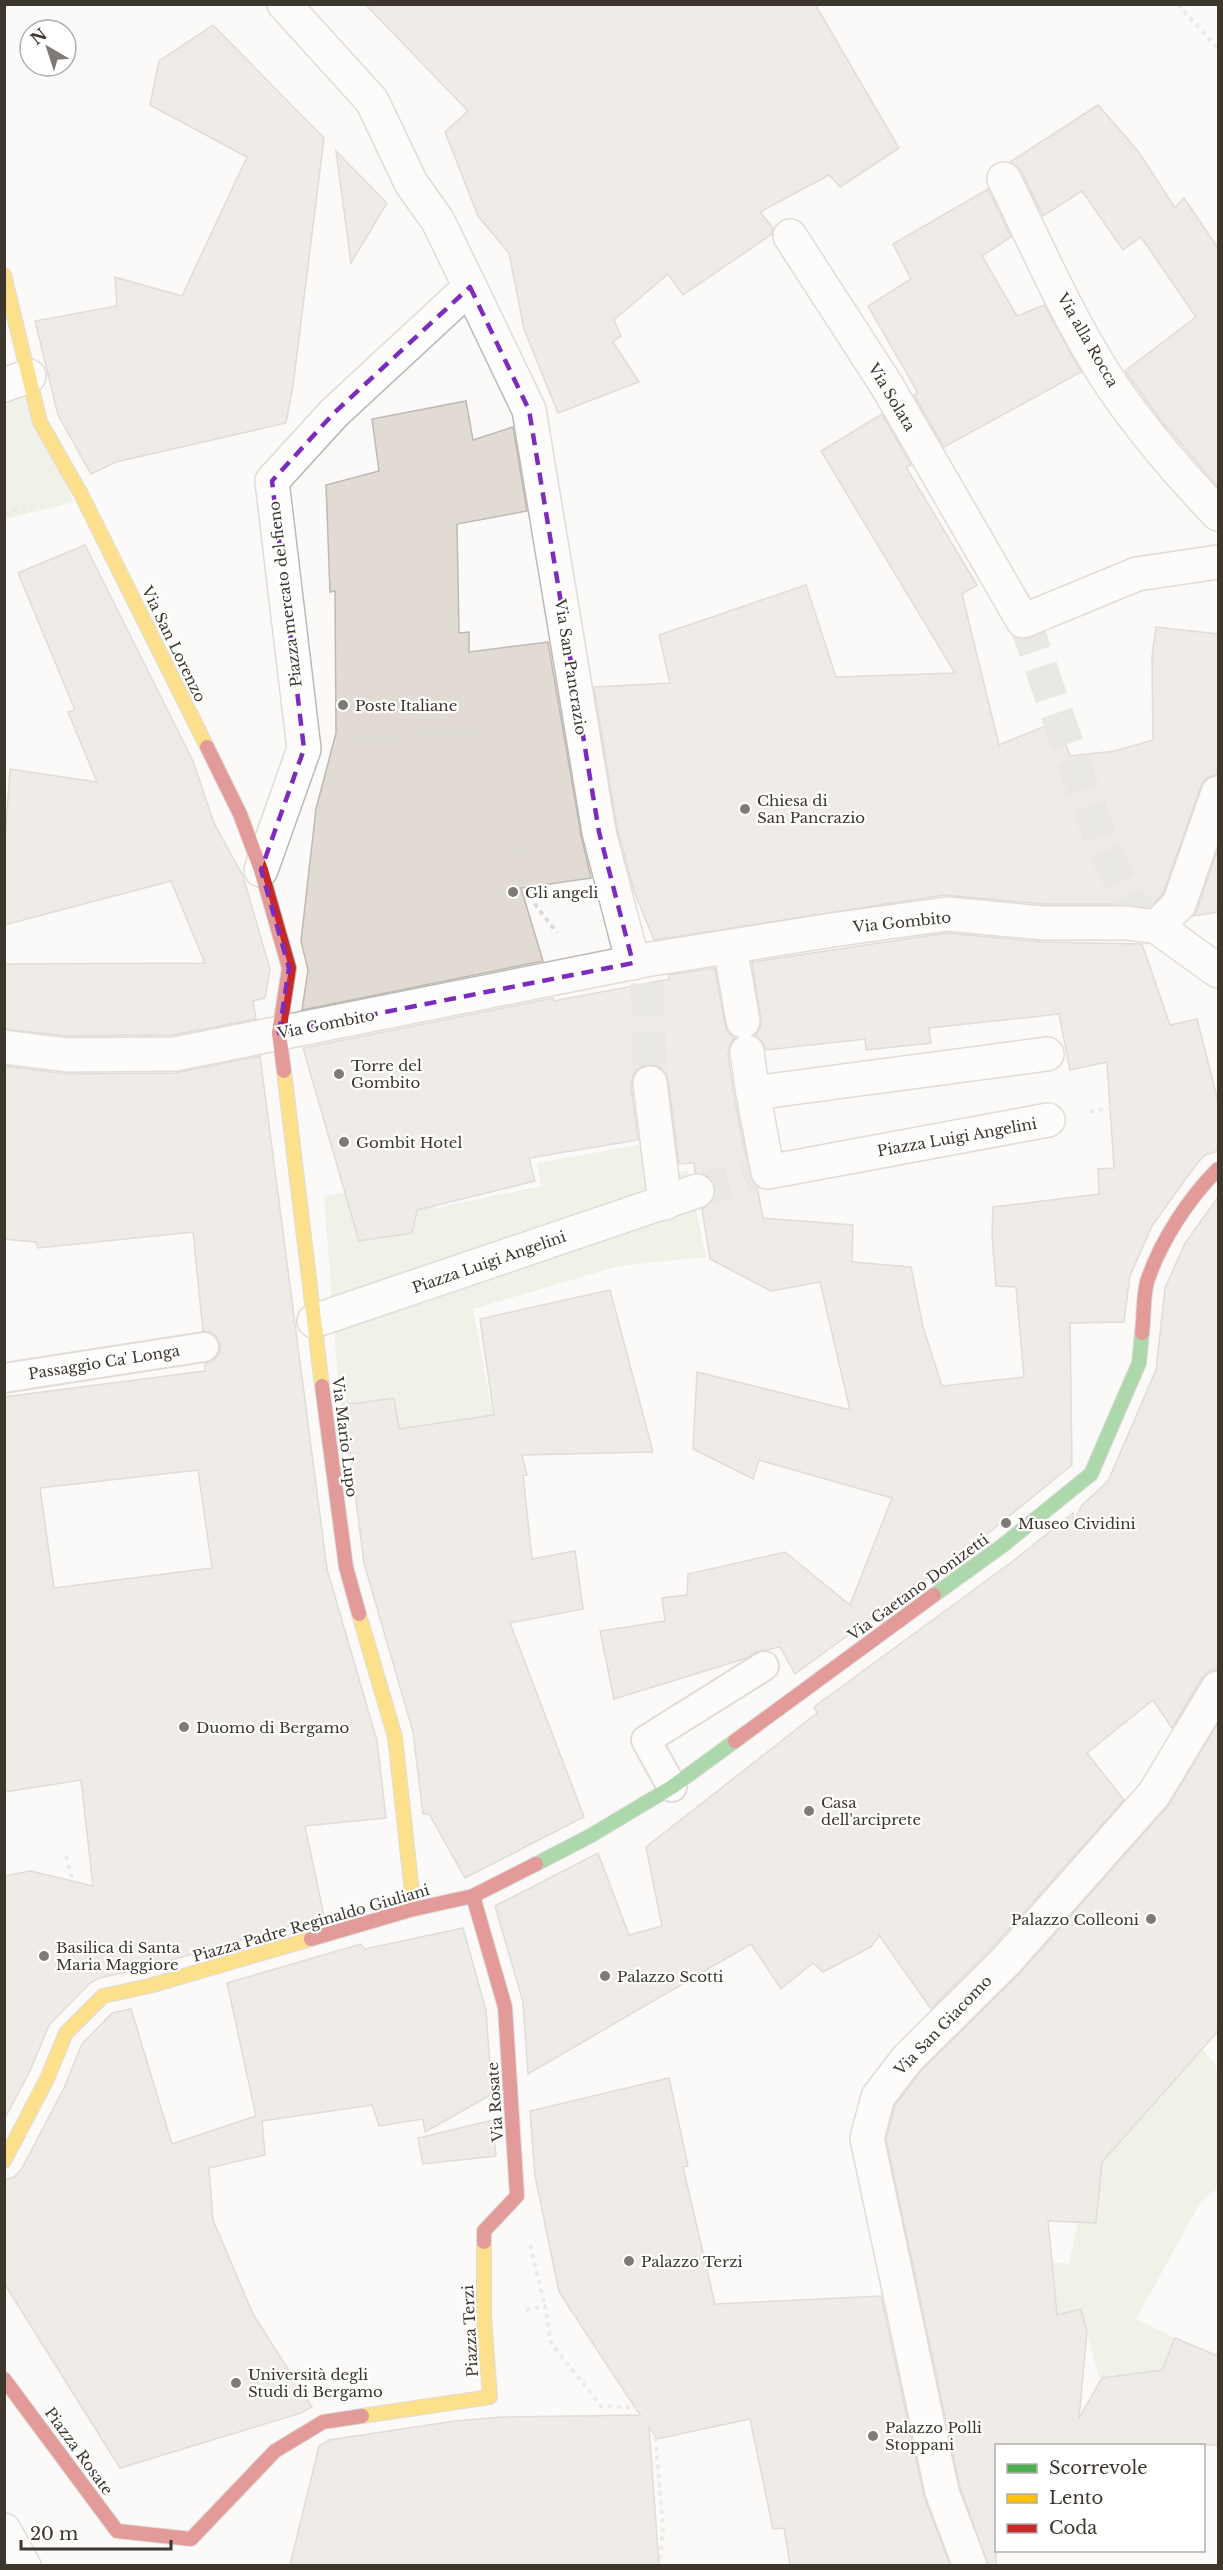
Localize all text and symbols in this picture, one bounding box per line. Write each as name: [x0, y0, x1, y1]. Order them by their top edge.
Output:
north arrow: [18, 18, 78, 78]
text: N: [26, 24, 51, 49]
street label: Via alla Rocca: [1053, 289, 1123, 391]
street label: Via Solata: [864, 359, 920, 435]
street label: Piazza mercato del fieno: [264, 500, 306, 688]
street label: Via San Lorenzo: [137, 582, 210, 705]
street label: Via San Pancrazio: [551, 597, 591, 737]
place label: Poste Italiane: [355, 696, 457, 715]
marker: Poste Italiane: [336, 698, 350, 712]
place label: Chiesa di San Pancrazio: [757, 791, 865, 827]
marker: Chiesa di San Pancrazio: [738, 802, 752, 816]
place label: Gli angeli: [525, 883, 599, 902]
marker: Gli angeli: [506, 885, 520, 899]
street label: Via Gombito: [851, 907, 952, 937]
street label: Via Gombito: [275, 1005, 376, 1043]
place label: Torre del Gombito: [351, 1056, 422, 1092]
marker: Torre del Gombito: [332, 1067, 346, 1081]
street label: Piazza Luigi Angelini: [876, 1114, 1038, 1160]
place label: Gombit Hotel: [356, 1133, 462, 1152]
marker: Gombit Hotel: [337, 1135, 351, 1149]
street label: Piazza Luigi Angelini: [409, 1227, 569, 1297]
street label: Passaggio Ca' Longa: [27, 1341, 182, 1383]
street label: Via Mario Lupo: [328, 1375, 362, 1498]
place label: Museo Cividini: [1018, 1514, 1136, 1533]
marker: Museo Cividini: [999, 1516, 1013, 1530]
street label: Via Gaetano Donizetti: [843, 1529, 992, 1645]
place label: Duomo di Bergamo: [196, 1718, 350, 1737]
marker: Duomo di Bergamo: [177, 1720, 191, 1734]
place label: Casa dell'arciprete: [821, 1793, 921, 1829]
marker: Casa dell'arciprete: [802, 1804, 816, 1818]
street label: Piazza Padre Reginaldo Giuliani: [190, 1880, 432, 1966]
place label: Palazzo Colleoni: [1011, 1910, 1139, 1929]
marker: Palazzo Colleoni: [1144, 1912, 1158, 1926]
place label: Basilica di Santa Maria Maggiore: [56, 1938, 181, 1974]
marker: Basilica di Santa Maria Maggiore: [37, 1949, 51, 1963]
place label: Palazzo Scotti: [617, 1967, 723, 1986]
marker: Palazzo Scotti: [598, 1969, 612, 1983]
street label: Via San Giacomo: [890, 1971, 996, 2080]
street label: Via Rosate: [483, 2061, 507, 2144]
place label: Palazzo Terzi: [641, 2252, 743, 2271]
marker: Palazzo Terzi: [622, 2254, 636, 2268]
street label: Piazza Terzi: [458, 2285, 482, 2377]
place label: Università degli Studi di Bergamo: [248, 2365, 383, 2401]
marker: Università degli Studi di Bergamo: [229, 2376, 243, 2390]
street label: Piazza Rosate: [41, 2403, 117, 2499]
place label: Palazzo Polli Stoppani: [885, 2418, 982, 2454]
marker: Palazzo Polli Stoppani: [866, 2429, 880, 2443]
legend: [995, 2444, 1205, 2552]
text: Scorrevole: [1049, 2457, 1148, 2479]
text: Lento: [1049, 2487, 1103, 2509]
scale bar: [21, 2513, 171, 2551]
text: Coda: [1049, 2517, 1097, 2539]
text: 20 m: [30, 2523, 78, 2545]

